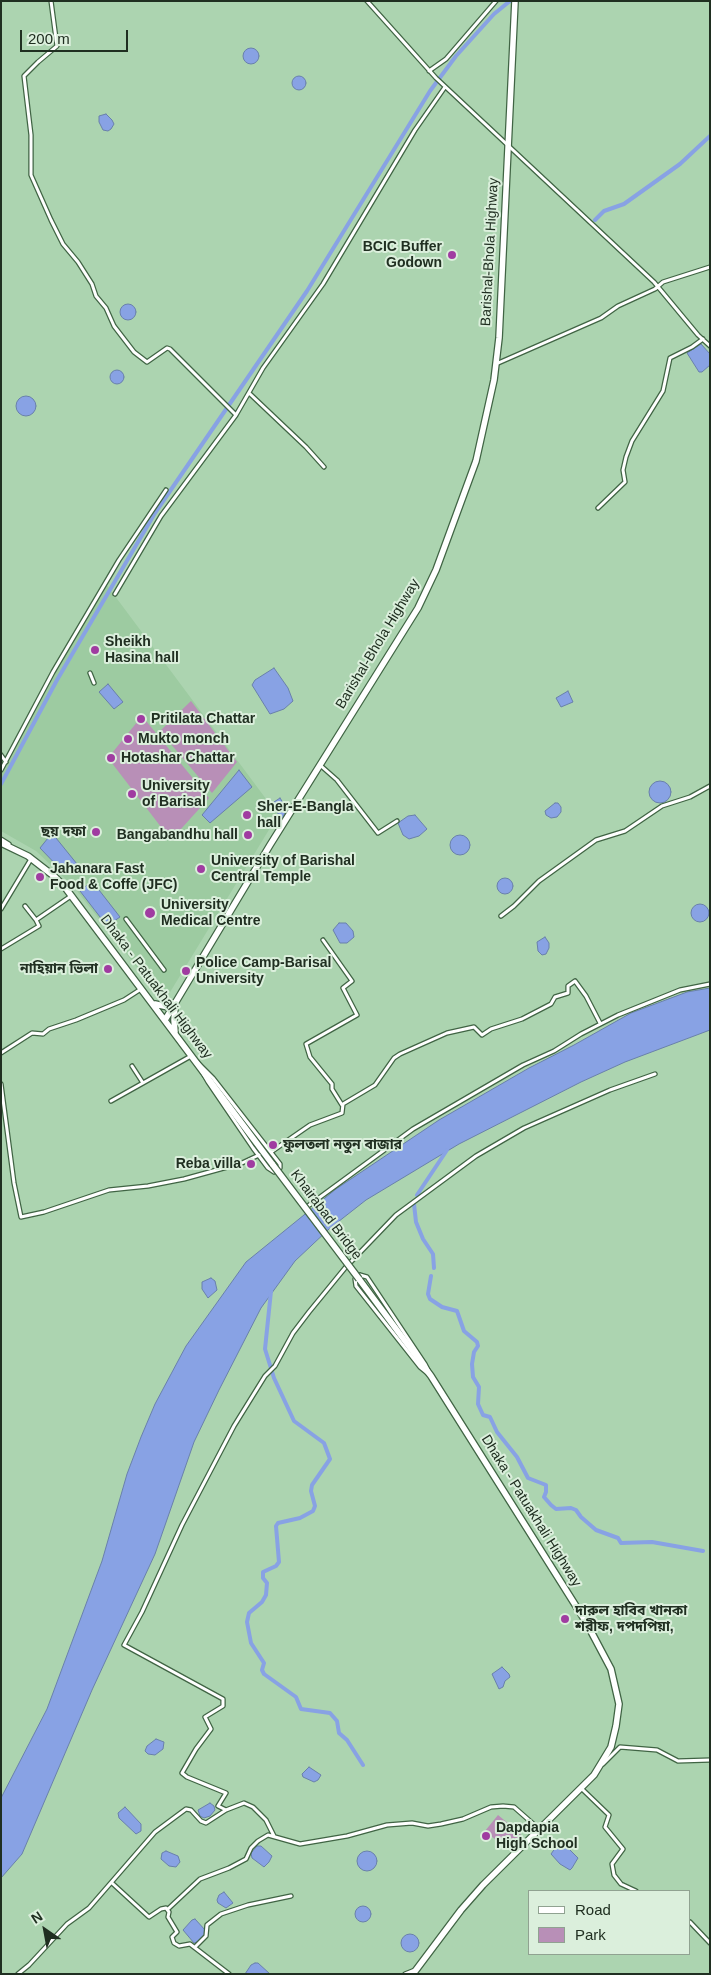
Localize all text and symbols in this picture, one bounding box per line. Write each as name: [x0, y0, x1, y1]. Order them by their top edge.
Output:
scale bar: [22, 20, 130, 52]
text: 200 m: [28, 30, 70, 47]
street label: Barishal-Bhola Highway: [478, 177, 502, 327]
place label: BCIC Buffer Godown: [363, 239, 442, 272]
marker: BCIC Buffer Godown: [446, 249, 458, 261]
street label: Barishal-Bhola Highway: [333, 576, 423, 712]
place label: Sheikh Hasina hall: [105, 634, 179, 666]
marker: Sheikh Hasina hall: [89, 644, 101, 656]
place label: Pritilata Chattar: [151, 711, 255, 727]
marker: Pritilata Chattar: [135, 713, 147, 725]
place label: Mukto monch: [138, 731, 229, 747]
marker: Mukto monch: [122, 733, 134, 745]
place label: Hotashar Chattar: [121, 750, 235, 766]
marker: Hotashar Chattar: [105, 752, 117, 764]
place label: University of Barisal: [142, 778, 210, 810]
marker: University of Barisal: [126, 788, 138, 800]
place label: Sher-E-Bangla hall: [257, 799, 353, 832]
marker: Sher-E-Bangla hall: [241, 809, 253, 821]
place label: ছয় দফা: [41, 824, 86, 840]
marker: ছয় দফা: [90, 826, 102, 838]
place label: Bangabandhu hall: [117, 827, 238, 843]
marker: Bangabandhu hall: [242, 829, 254, 841]
place label: University of Barishal Central Temple: [211, 853, 355, 886]
place label: Jahanara Fast Food & Coffe (JFC): [50, 861, 178, 894]
marker: University of Barishal Central Temple: [195, 863, 207, 875]
marker: Jahanara Fast Food & Coffe (JFC): [34, 871, 46, 883]
place label: University Medical Centre: [161, 897, 261, 930]
marker: University Medical Centre: [143, 906, 157, 920]
street label: Dhaka - Patuakhali Highway: [96, 912, 216, 1062]
place label: Police Camp-Barisal University: [196, 955, 331, 988]
place label: নাহিয়ান ভিলা: [20, 961, 98, 977]
marker: নাহিয়ান ভিলা: [102, 963, 114, 975]
marker: Police Camp-Barisal University: [180, 965, 192, 977]
place label: ফুলতলা নতুন বাজার: [283, 1137, 402, 1153]
marker: ফুলতলা নতুন বাজার: [267, 1139, 279, 1151]
place label: Reba villa: [176, 1156, 241, 1172]
marker: Reba villa: [245, 1158, 257, 1170]
street label: Khairabad Bridge: [287, 1167, 365, 1263]
street label: Dhaka - Patuakhali Highway: [477, 1432, 585, 1590]
place label: দারুল হাবিব খানকা শরীফ, দপদপিয়া,: [575, 1603, 687, 1635]
marker: দারুল হাবিব খানকা শরীফ, দপদপিয়া,: [559, 1613, 571, 1625]
place label: Dapdapia High School: [496, 1820, 578, 1852]
marker: Dapdapia High School: [480, 1830, 492, 1842]
legend: [528, 1890, 691, 1955]
text: Road: [575, 1901, 611, 1918]
north arrow: [20, 1905, 70, 1955]
text: N: [28, 1908, 45, 1927]
text: Park: [575, 1926, 606, 1943]

